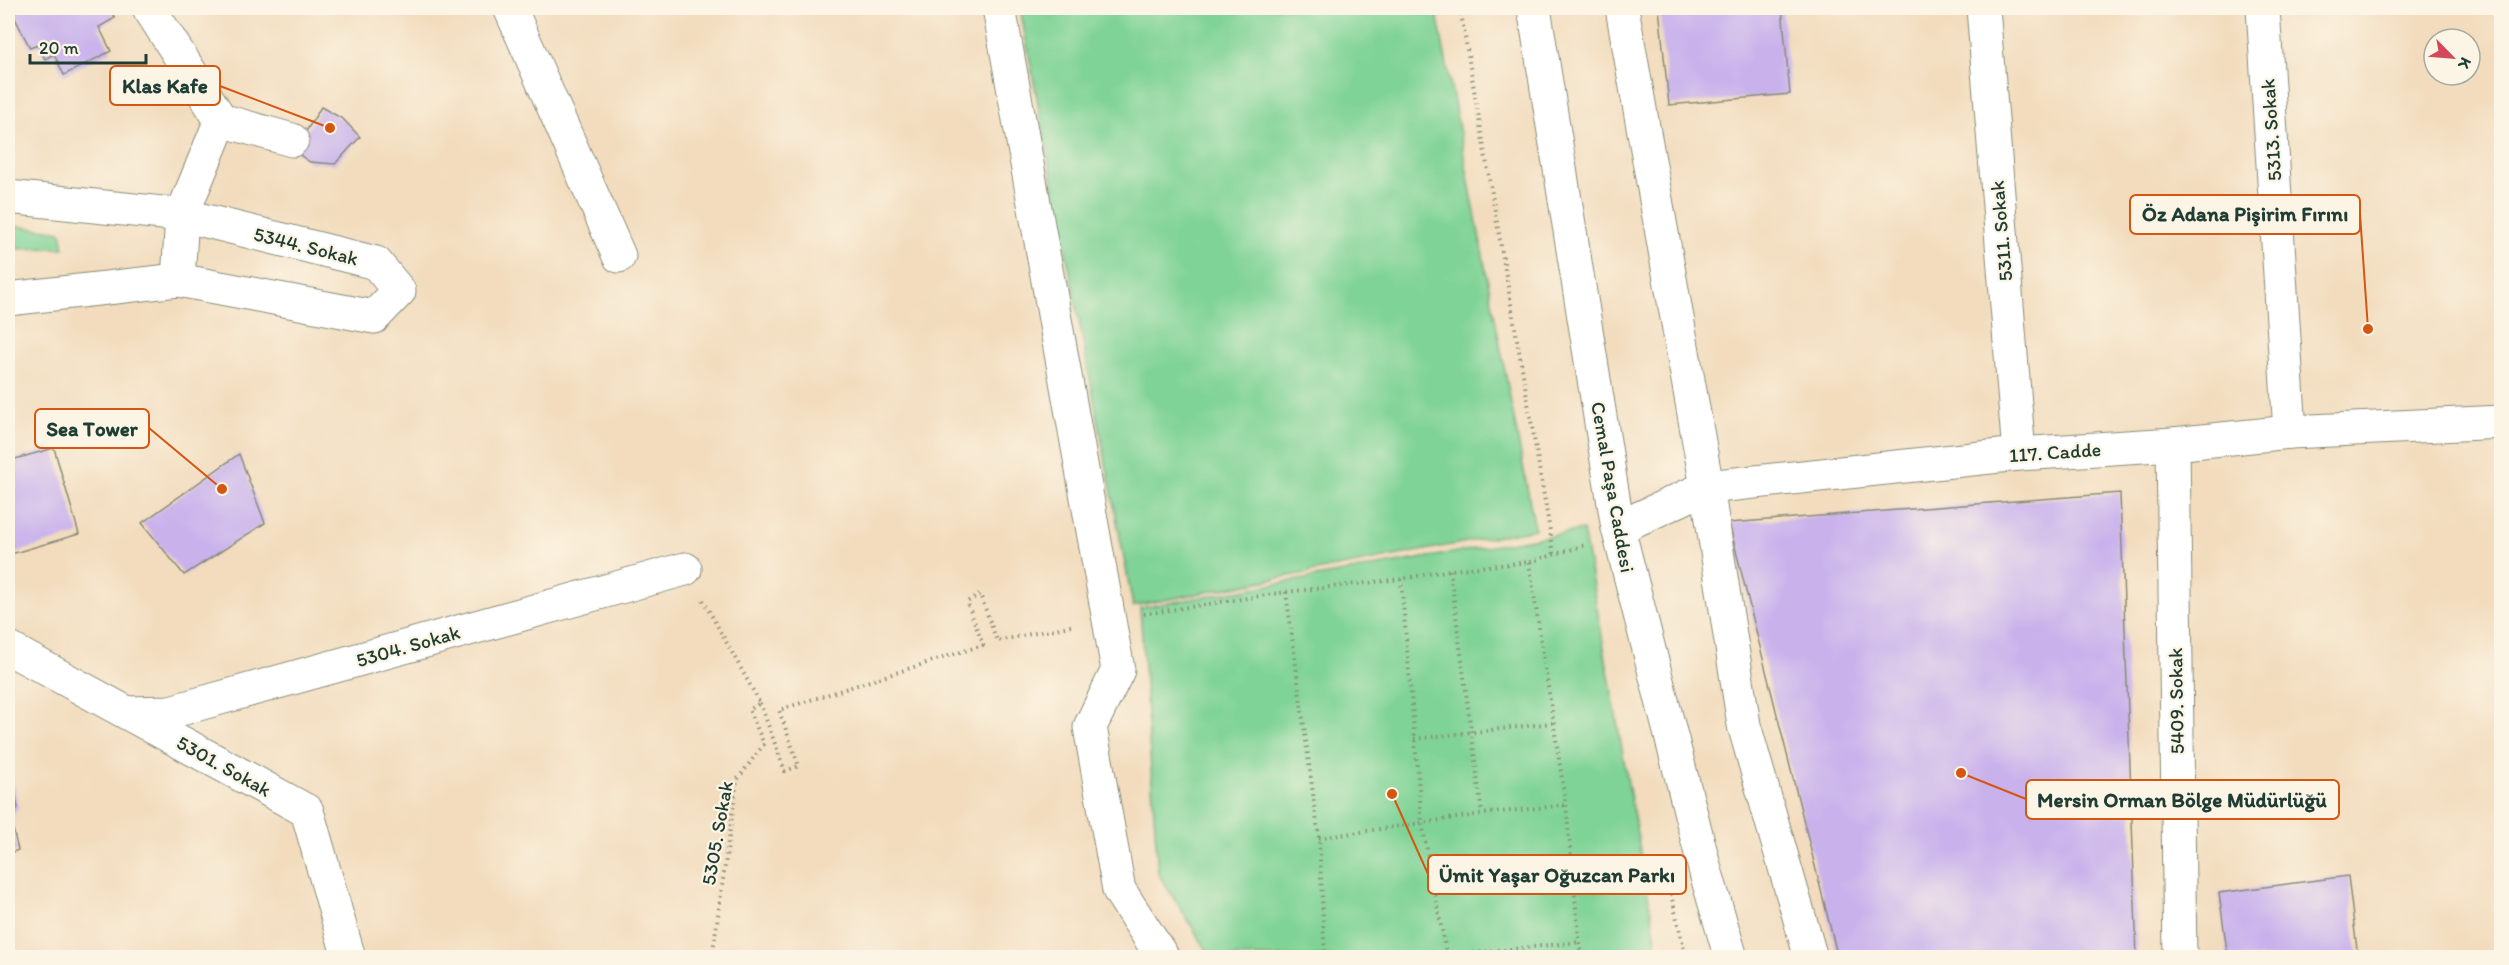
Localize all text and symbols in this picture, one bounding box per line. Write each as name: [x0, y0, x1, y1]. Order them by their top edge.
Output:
scale bar: [30, 27, 146, 65]
north arrow: [2422, 27, 2482, 87]
text: 20 m: [39, 37, 79, 59]
text: K: [2454, 54, 2476, 72]
callout: Klas Kafe: [110, 66, 220, 105]
text: Klas Kafe: [122, 73, 208, 98]
street label: 5313. Sokak: [2255, 78, 2287, 182]
street label: 5311. Sokak: [1985, 180, 2017, 282]
callout: Öz Adana Pişirim Fırını: [2130, 195, 2360, 234]
text: Öz Adana Pişirim Fırını: [2142, 201, 2348, 227]
street label: 5344. Sokak: [251, 221, 361, 271]
street label: Cemal Paşa Caddesi: [1586, 400, 1640, 574]
callout: Sea Tower: [35, 409, 149, 448]
text: Sea Tower: [46, 416, 139, 441]
street label: 117. Cadde: [2008, 437, 2102, 467]
street label: 5304. Sokak: [353, 620, 463, 672]
street label: 5409. Sokak: [2163, 648, 2189, 754]
street label: 5301. Sokak: [173, 730, 275, 802]
street label: 5305. Sokak: [696, 779, 738, 887]
callout: Mersin Orman Bölge Müdürlüğü: [2026, 780, 2339, 819]
text: Mersin Orman Bölge Müdürlüğü: [2037, 787, 2327, 813]
callout: Ümit Yaşar Oğuzcan Parkı: [1428, 855, 1686, 894]
text: Ümit Yaşar Oğuzcan Parkı: [1439, 862, 1675, 888]

